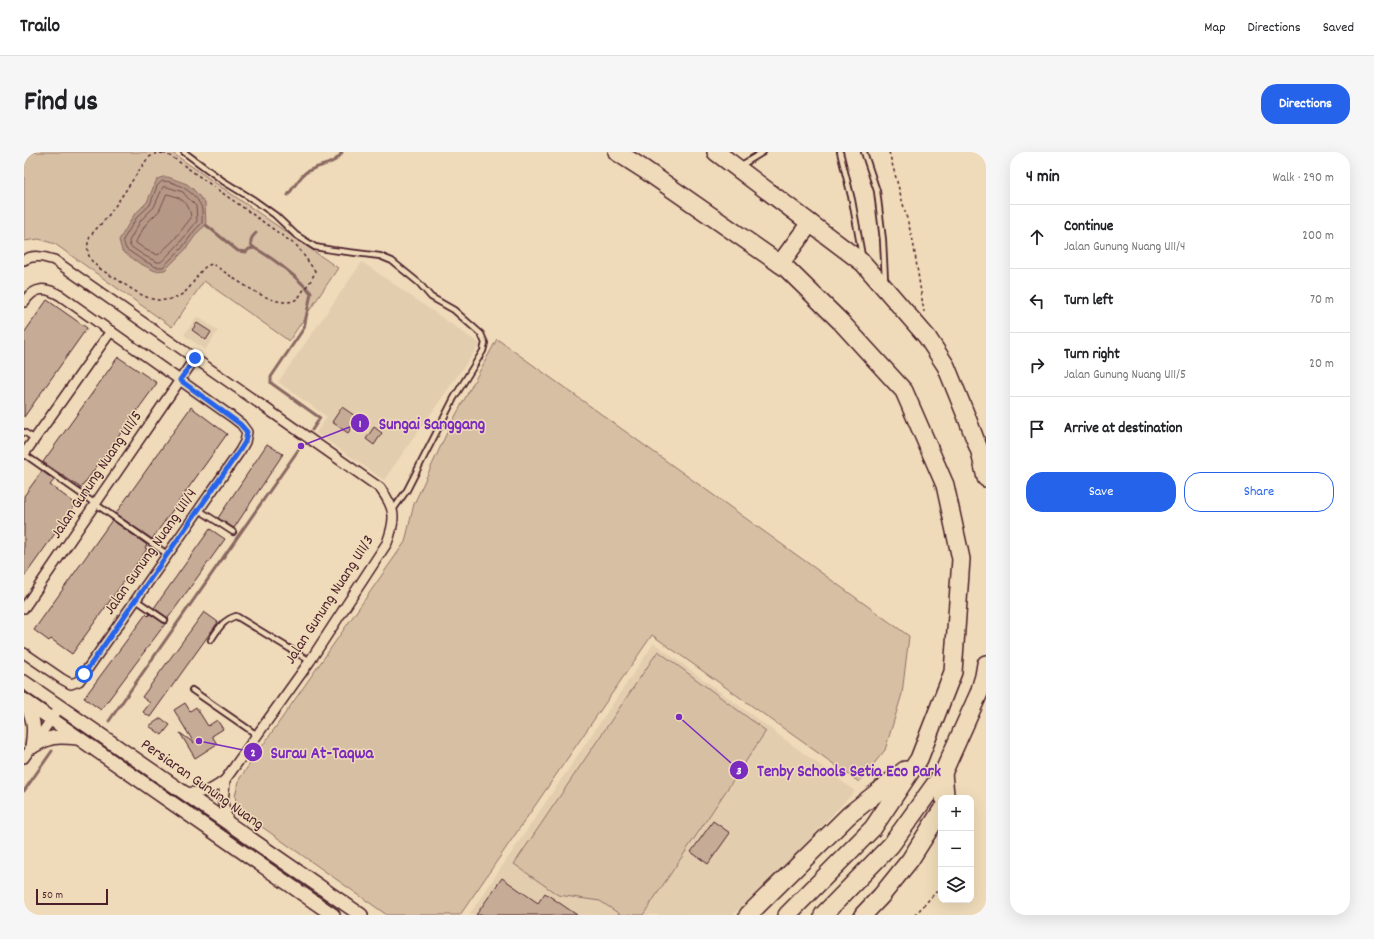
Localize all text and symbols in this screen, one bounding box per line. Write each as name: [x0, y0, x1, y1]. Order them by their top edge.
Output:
text: Trailo: [20, 14, 60, 41]
text: Map: [1204, 18, 1226, 38]
text: Directions: [1248, 18, 1301, 38]
text: Saved: [1323, 18, 1354, 38]
text: Find us: [24, 84, 98, 124]
button: Directions: [1261, 84, 1350, 124]
text: 4 min: [1026, 166, 1060, 190]
text: Walk · 290 m: [1272, 169, 1334, 188]
text: Continue: [1064, 216, 1113, 238]
icon: ahead: [1026, 226, 1048, 248]
text: 200 m: [1302, 227, 1334, 246]
text: Jalan Gunung Nuang U11/4: [1064, 238, 1185, 257]
icon: left: [1026, 290, 1048, 312]
text: Turn left: [1064, 290, 1113, 312]
text: 70 m: [1310, 291, 1334, 310]
text: Turn right: [1064, 344, 1120, 366]
route end: [186, 349, 204, 367]
icon: right: [1026, 354, 1048, 376]
text: 20 m: [1309, 355, 1334, 374]
text: Jalan Gunung Nuang U11/5: [1064, 366, 1186, 385]
street label: Jalan Gunung Nuang U11/5: [46, 406, 148, 544]
callout: Sungai Sanggang: [350, 408, 493, 437]
text: Sungai Sanggang: [379, 414, 485, 438]
text: 1: [359, 416, 362, 433]
icon: arrive: [1026, 418, 1048, 440]
text: Arrive at destination: [1064, 418, 1182, 440]
button: Save: [1026, 472, 1176, 512]
button: Share: [1184, 472, 1334, 512]
street label: Jalan Gunung Nuang U11/4: [99, 484, 203, 620]
street label: Jalan Gunung Nuang U11/3: [280, 531, 380, 669]
route start: [75, 665, 93, 683]
street label: Persiaran Gunung Nuang: [136, 734, 268, 836]
callout: Surau At-Taqwa: [243, 737, 382, 766]
text: Surau At-Taqwa: [271, 743, 375, 767]
text: 2: [250, 745, 256, 762]
callout: Tenby Schools Setia Eco Park: [729, 755, 949, 784]
text: Tenby Schools Setia Eco Park: [757, 761, 941, 785]
text: 3: [736, 763, 742, 780]
map controls: [938, 795, 974, 903]
button: +: [938, 795, 974, 831]
button: −: [938, 831, 974, 867]
button: layers: [938, 867, 974, 903]
scale bar: [36, 887, 108, 906]
text: 50 m: [42, 888, 63, 904]

